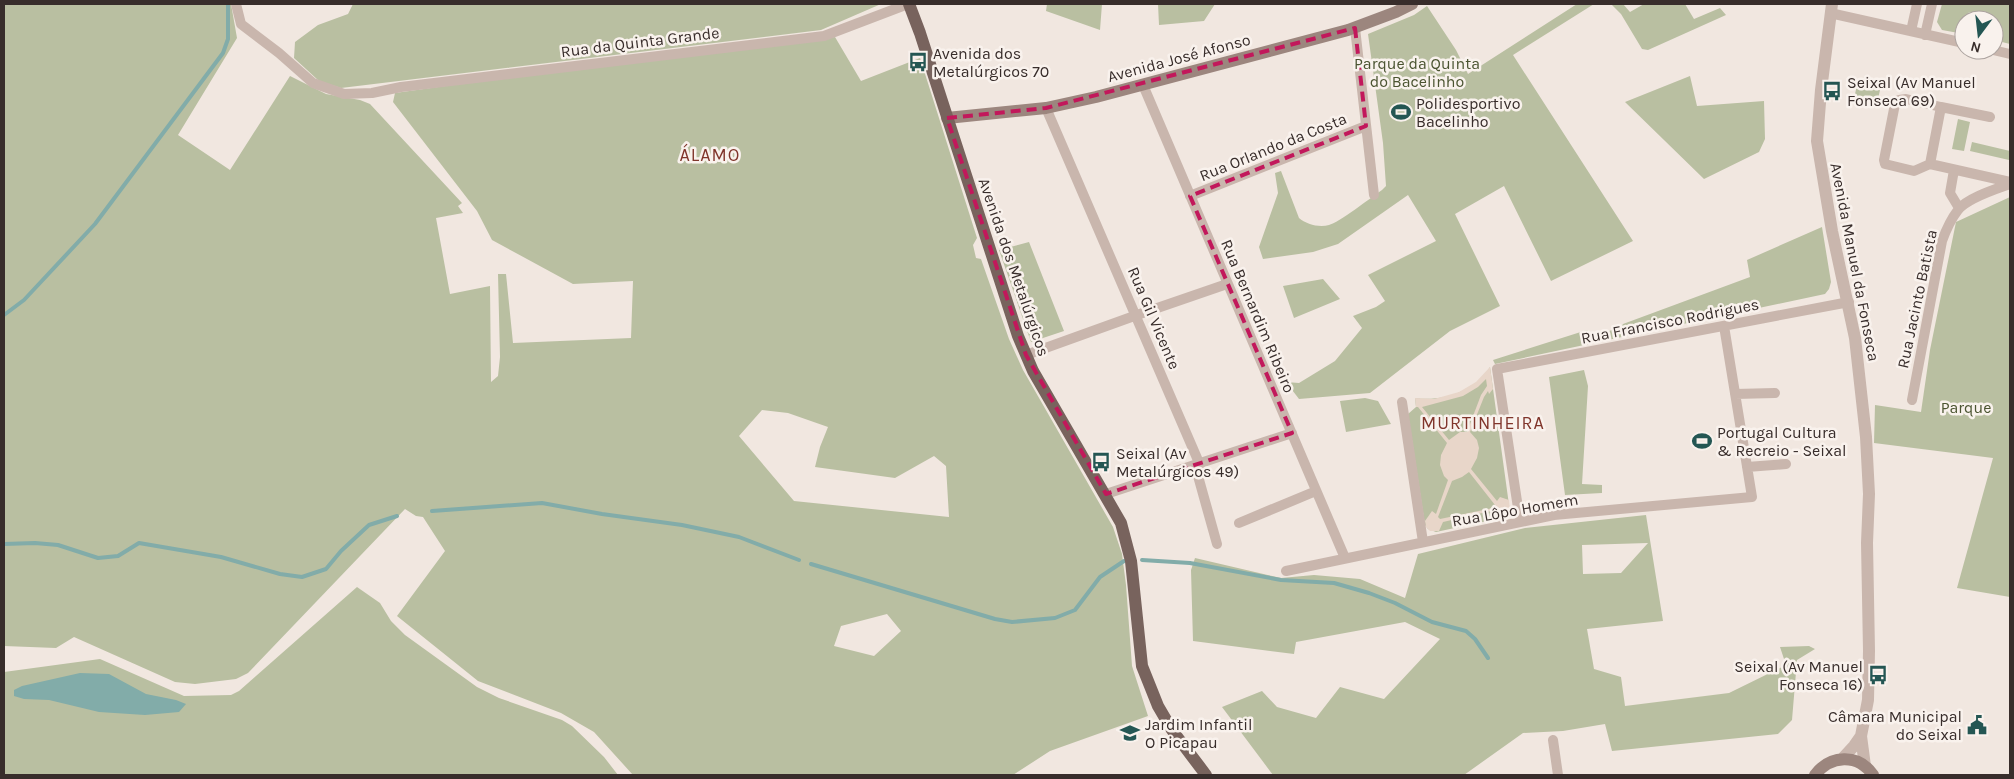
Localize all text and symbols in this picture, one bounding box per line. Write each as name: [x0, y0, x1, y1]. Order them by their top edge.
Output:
north arrow: [1954, 10, 2004, 60]
street label: Rua da Quinta Grande: [560, 23, 720, 61]
street label: Avenida José Afonso: [1105, 30, 1253, 86]
text: N: [1969, 38, 1983, 57]
place label: Avenida dos Metalúrgicos 70: [933, 44, 1049, 81]
bus stop icon: Avenida dos Metalúrgicos 70: [907, 51, 929, 73]
park label: Parque da Quinta do Bacelinho: [1354, 54, 1480, 91]
place label: Seixal (Av Manuel Fonseca 69): [1847, 73, 1976, 110]
bus stop icon: Seixal (Av Manuel Fonseca 69): [1821, 80, 1843, 102]
place label: Polidesportivo Bacelinho: [1416, 94, 1520, 131]
sports icon: Polidesportivo Bacelinho: [1390, 101, 1412, 123]
street label: Rua Orlando da Costa: [1197, 109, 1349, 185]
district label: ÁLAMO: [680, 143, 740, 166]
street label: Avenida Manuel da Fonseca: [1826, 161, 1884, 363]
street label: Avenida dos Metalúrgicos: [974, 175, 1054, 359]
street label: Rua Jacinto Batista: [1893, 228, 1941, 370]
street label: Rua Bernardim Ribeiro: [1217, 236, 1299, 396]
street label: Rua Gil Vicente: [1124, 264, 1184, 372]
street label: Rua Francisco Rodrigues: [1579, 294, 1761, 348]
park label: Parque: [1941, 398, 1991, 417]
district label: MURTINHEIRA: [1421, 412, 1545, 434]
place label: Portugal Cultura & Recreio - Seixal: [1717, 423, 1847, 460]
sports icon: Portugal Cultura & Recreio - Seixal: [1691, 430, 1713, 452]
place label: Seixal (Av Metalúrgicos 49): [1116, 444, 1239, 481]
bus stop icon: Seixal (Av Metalúrgicos 49): [1090, 451, 1112, 473]
street label: Rua Lôpo Homem: [1450, 490, 1580, 530]
place label: Seixal (Av Manuel Fonseca 16): [1734, 657, 1863, 694]
bus stop icon: Seixal (Av Manuel Fonseca 16): [1867, 664, 1889, 686]
place label: Câmara Municipal do Seixal: [1828, 707, 1962, 744]
public building icon: Câmara Municipal do Seixal: [1966, 714, 1988, 736]
place label: Jardim Infantil O Picapau: [1145, 715, 1252, 752]
school or university icon: Jardim Infantil O Picapau: [1119, 722, 1141, 744]

